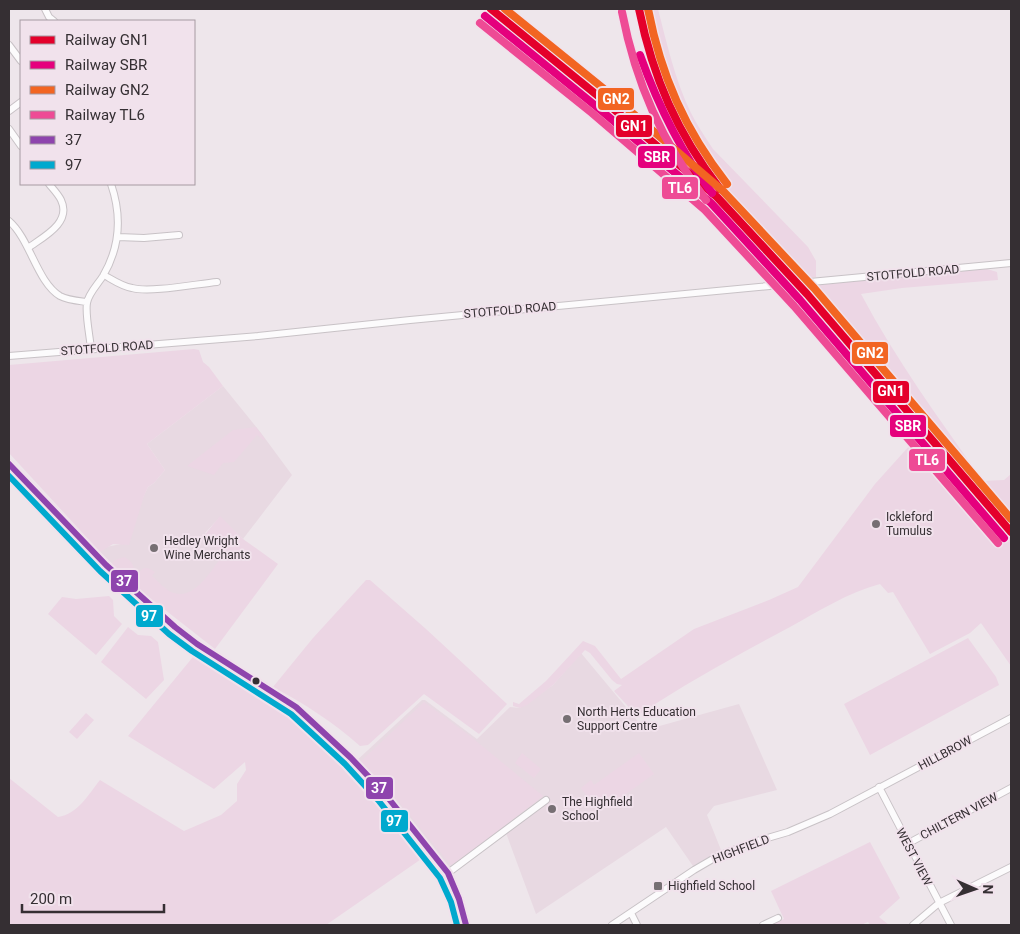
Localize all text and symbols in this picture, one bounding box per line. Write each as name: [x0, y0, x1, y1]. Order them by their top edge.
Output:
legend: [20, 20, 195, 185]
text: Railway GN1: [65, 31, 149, 49]
text: Railway SBR: [65, 56, 147, 74]
text: Railway GN2: [65, 81, 149, 99]
line badge: GN2: [597, 87, 635, 111]
text: GN2: [602, 91, 630, 107]
text: Railway TL6: [65, 106, 145, 124]
line badge: GN1: [615, 114, 653, 138]
text: GN1: [620, 118, 648, 134]
text: 37: [65, 131, 82, 149]
line badge: SBR: [637, 145, 676, 169]
text: SBR: [644, 149, 670, 165]
text: 97: [65, 156, 82, 174]
line badge: TL6: [661, 176, 699, 200]
text: TL6: [668, 180, 692, 196]
street label: STOTFOLD ROAD: [866, 262, 960, 284]
street label: STOTFOLD ROAD: [463, 299, 557, 321]
street label: STOTFOLD ROAD: [60, 338, 154, 358]
line badge: GN2: [851, 341, 889, 365]
text: GN2: [856, 345, 884, 361]
line badge: GN1: [872, 380, 910, 404]
text: GN1: [877, 383, 905, 399]
line badge: SBR: [889, 414, 927, 438]
text: SBR: [895, 418, 921, 434]
line badge: TL6: [908, 448, 946, 472]
text: TL6: [915, 452, 939, 468]
place label: Ickleford Tumulus: [886, 510, 933, 538]
marker: Ickleford Tumulus: [870, 518, 882, 530]
place label: Hedley Wright Wine Merchants: [164, 534, 251, 562]
marker: Hedley Wright Wine Merchants: [148, 542, 160, 554]
line badge: 37: [110, 569, 139, 593]
text: 37: [116, 573, 132, 589]
line badge: 97: [135, 604, 164, 628]
text: 97: [141, 608, 157, 624]
unlabelled marker: [251, 676, 261, 686]
place label: North Herts Education Support Centre: [577, 705, 696, 733]
marker: North Herts Education Support Centre: [561, 713, 573, 725]
street label: HILLBROW: [916, 733, 974, 773]
line badge: 37: [365, 776, 394, 800]
text: 37: [371, 780, 387, 796]
street label: CHILTERN VIEW: [918, 790, 1000, 842]
place label: The Highfield School: [562, 795, 633, 823]
marker: The Highfield School: [546, 803, 558, 815]
line badge: 97: [380, 809, 409, 833]
text: 97: [386, 813, 402, 829]
street label: WEST VIEW: [893, 826, 935, 888]
street label: HIGHFIELD: [711, 832, 771, 866]
north arrow: [950, 864, 1000, 914]
place label: Highfield School: [668, 879, 755, 893]
marker: Highfield School: [652, 880, 664, 892]
scale bar: [22, 882, 165, 914]
text: N: [980, 884, 996, 895]
text: 200 m: [30, 890, 72, 908]

